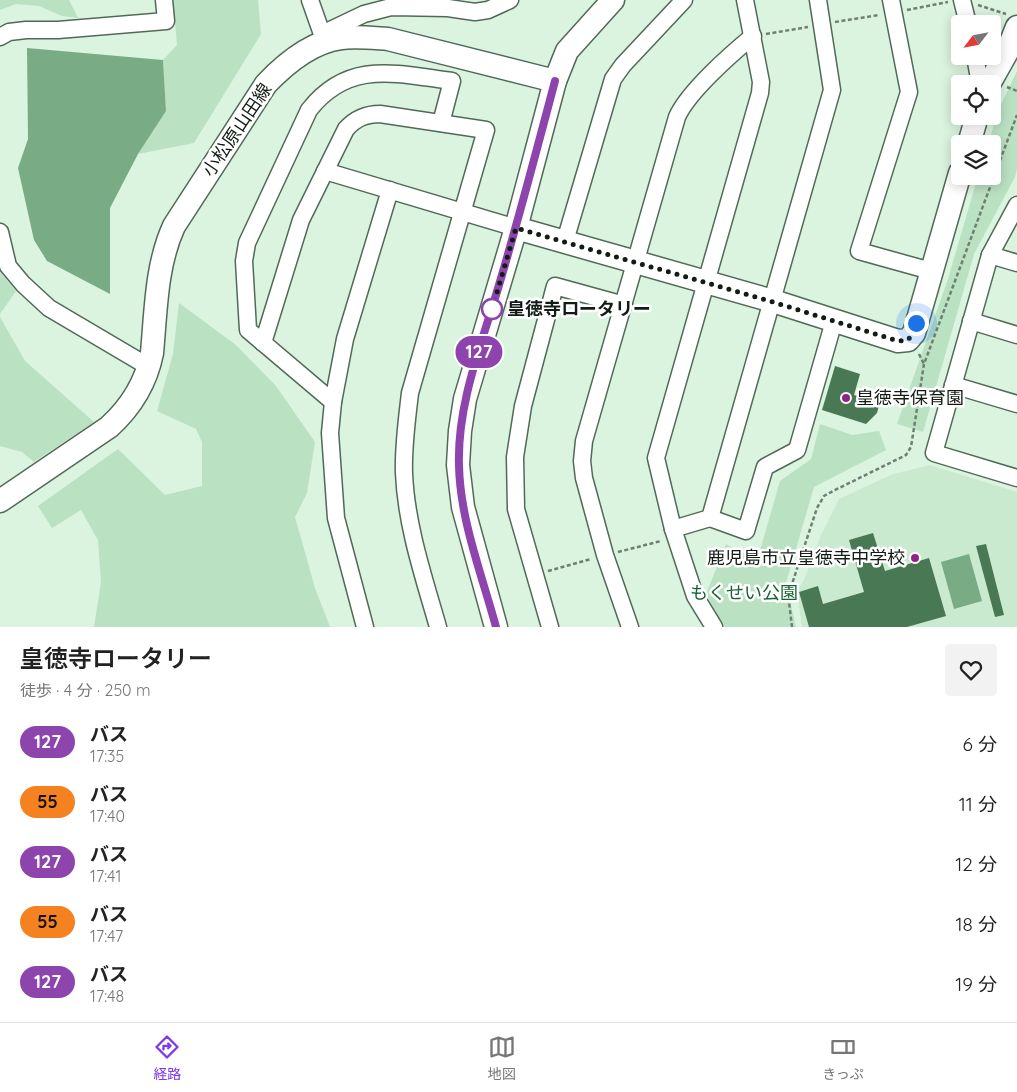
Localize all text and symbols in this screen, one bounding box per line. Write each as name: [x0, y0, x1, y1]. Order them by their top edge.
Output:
north arrow: [951, 15, 1001, 65]
map controls: [951, 15, 1001, 185]
button: locate: [951, 75, 1001, 125]
street label: 小松原山田線: [197, 79, 276, 181]
button: layers: [951, 135, 1001, 185]
place label: 皇徳寺ロータリー: [507, 297, 651, 320]
marker: 皇徳寺ロータリー: [481, 298, 503, 320]
your location: [904, 311, 929, 336]
line badge: 127: [450, 336, 508, 368]
text: 127: [465, 340, 493, 363]
place label: 皇徳寺保育園: [856, 386, 964, 409]
marker: 皇徳寺保育園: [840, 392, 852, 404]
place label: 鹿児島市立皇徳寺中学校: [707, 546, 905, 569]
marker: 鹿児島市立皇徳寺中学校: [909, 552, 921, 564]
park label: もくせい公園: [690, 581, 798, 604]
text: 皇徳寺ロータリー: [20, 643, 212, 673]
button: heart: [945, 644, 997, 696]
text: 徒歩 · 4 分 · 250 m: [20, 680, 151, 700]
text: バス: [90, 722, 128, 746]
text: 127: [34, 730, 61, 753]
text: 6 分: [963, 732, 997, 756]
text: 17:35: [90, 746, 124, 766]
text: バス: [90, 782, 128, 806]
text: 55: [37, 790, 58, 813]
text: 11 分: [959, 792, 997, 816]
text: 17:40: [90, 806, 125, 826]
text: バス: [90, 842, 128, 866]
text: 127: [34, 850, 61, 873]
text: 12 分: [955, 852, 997, 876]
text: 17:41: [90, 866, 121, 886]
text: バス: [90, 902, 128, 926]
text: 55: [37, 910, 58, 933]
text: 18 分: [956, 912, 997, 936]
text: 17:47: [90, 926, 123, 946]
text: バス: [90, 962, 128, 986]
text: 127: [34, 970, 61, 993]
text: 19 分: [955, 972, 997, 996]
text: 17:48: [90, 986, 124, 1006]
tab: 経路: [153, 1033, 181, 1083]
tab: 地図: [488, 1033, 516, 1083]
tab: きっぷ: [822, 1033, 864, 1083]

